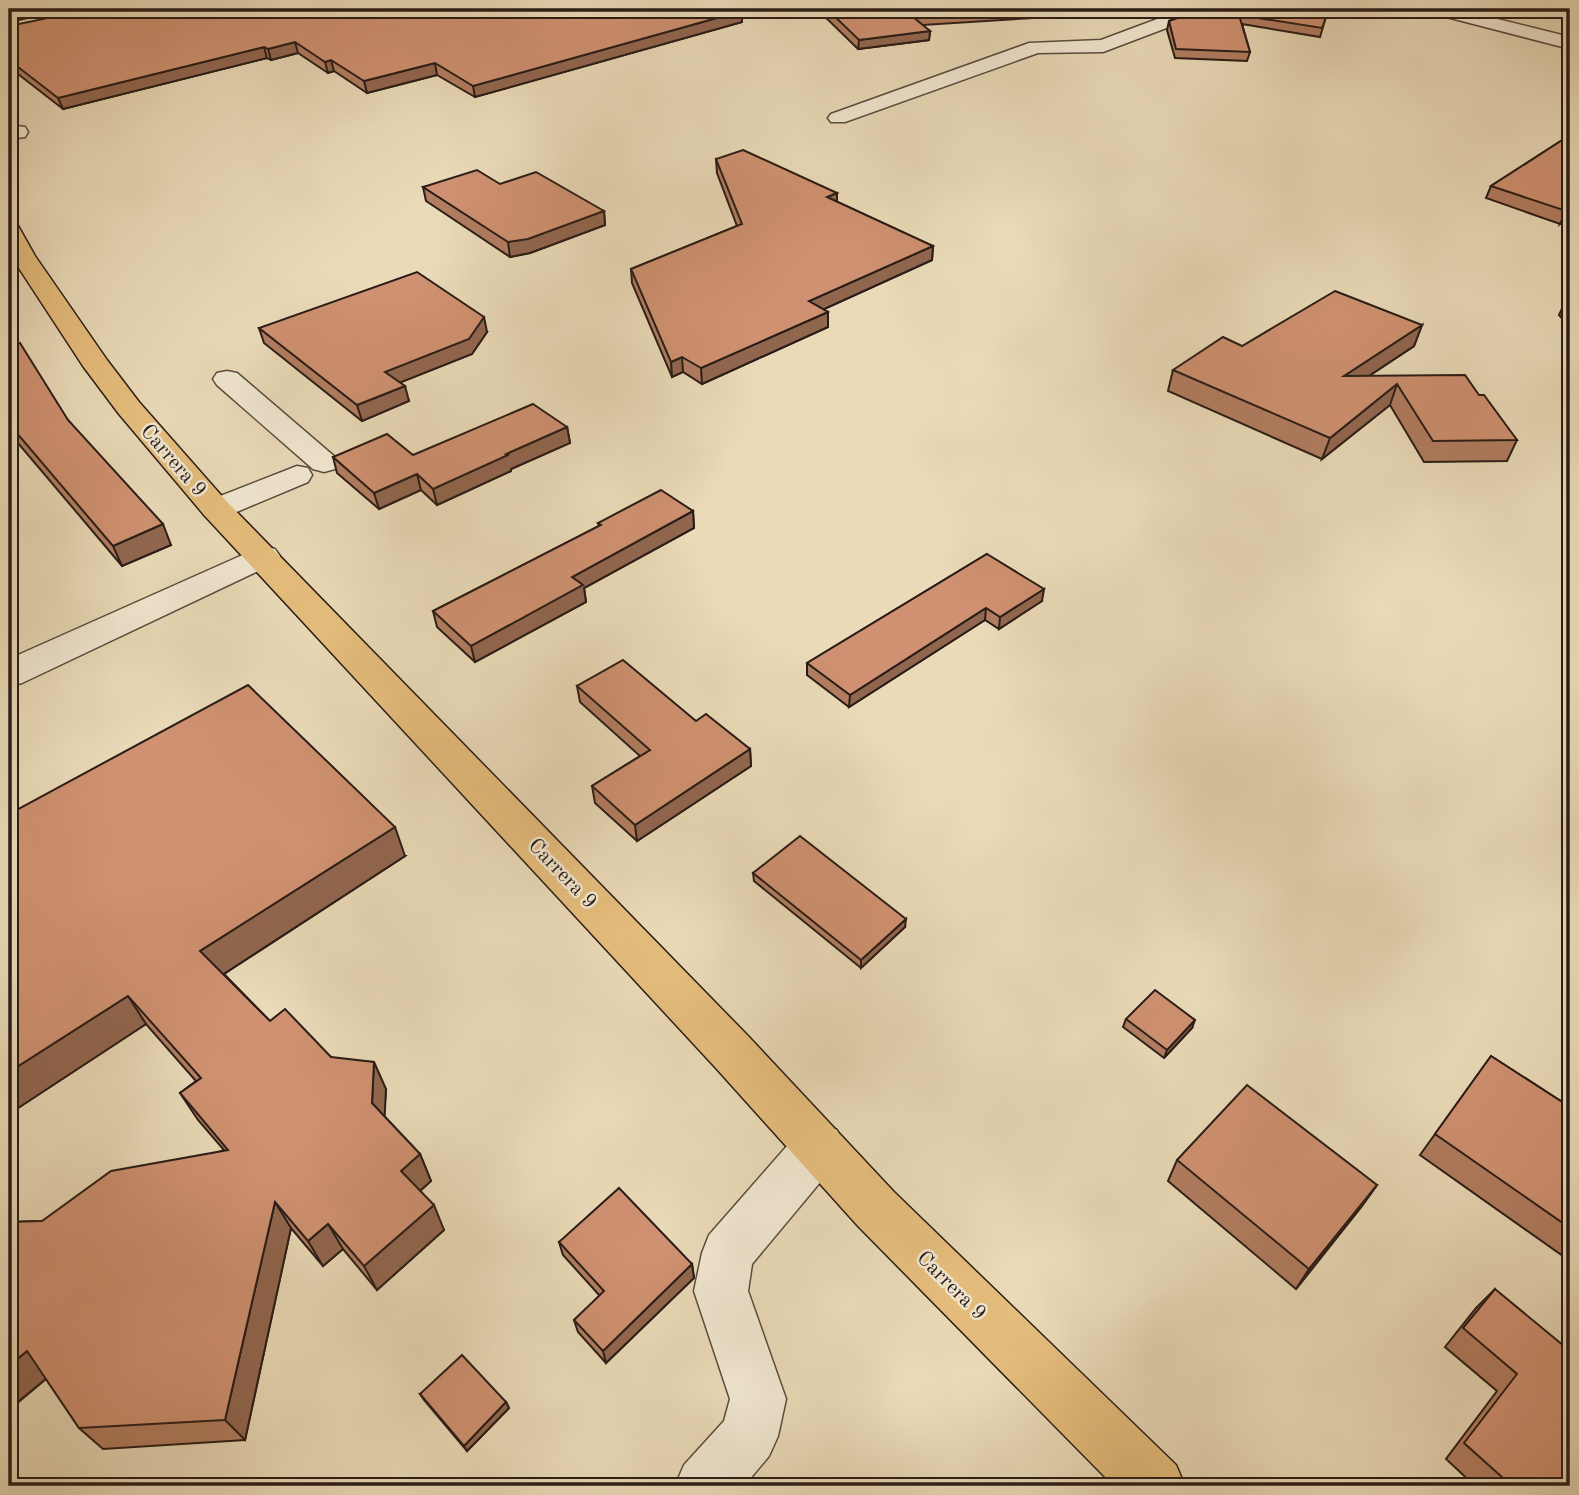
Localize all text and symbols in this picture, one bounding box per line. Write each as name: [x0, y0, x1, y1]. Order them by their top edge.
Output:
street label: Carrera 9: [136, 421, 210, 501]
street label: Carrera 9: [524, 835, 600, 913]
street label: Carrera 9: [912, 1247, 990, 1325]

